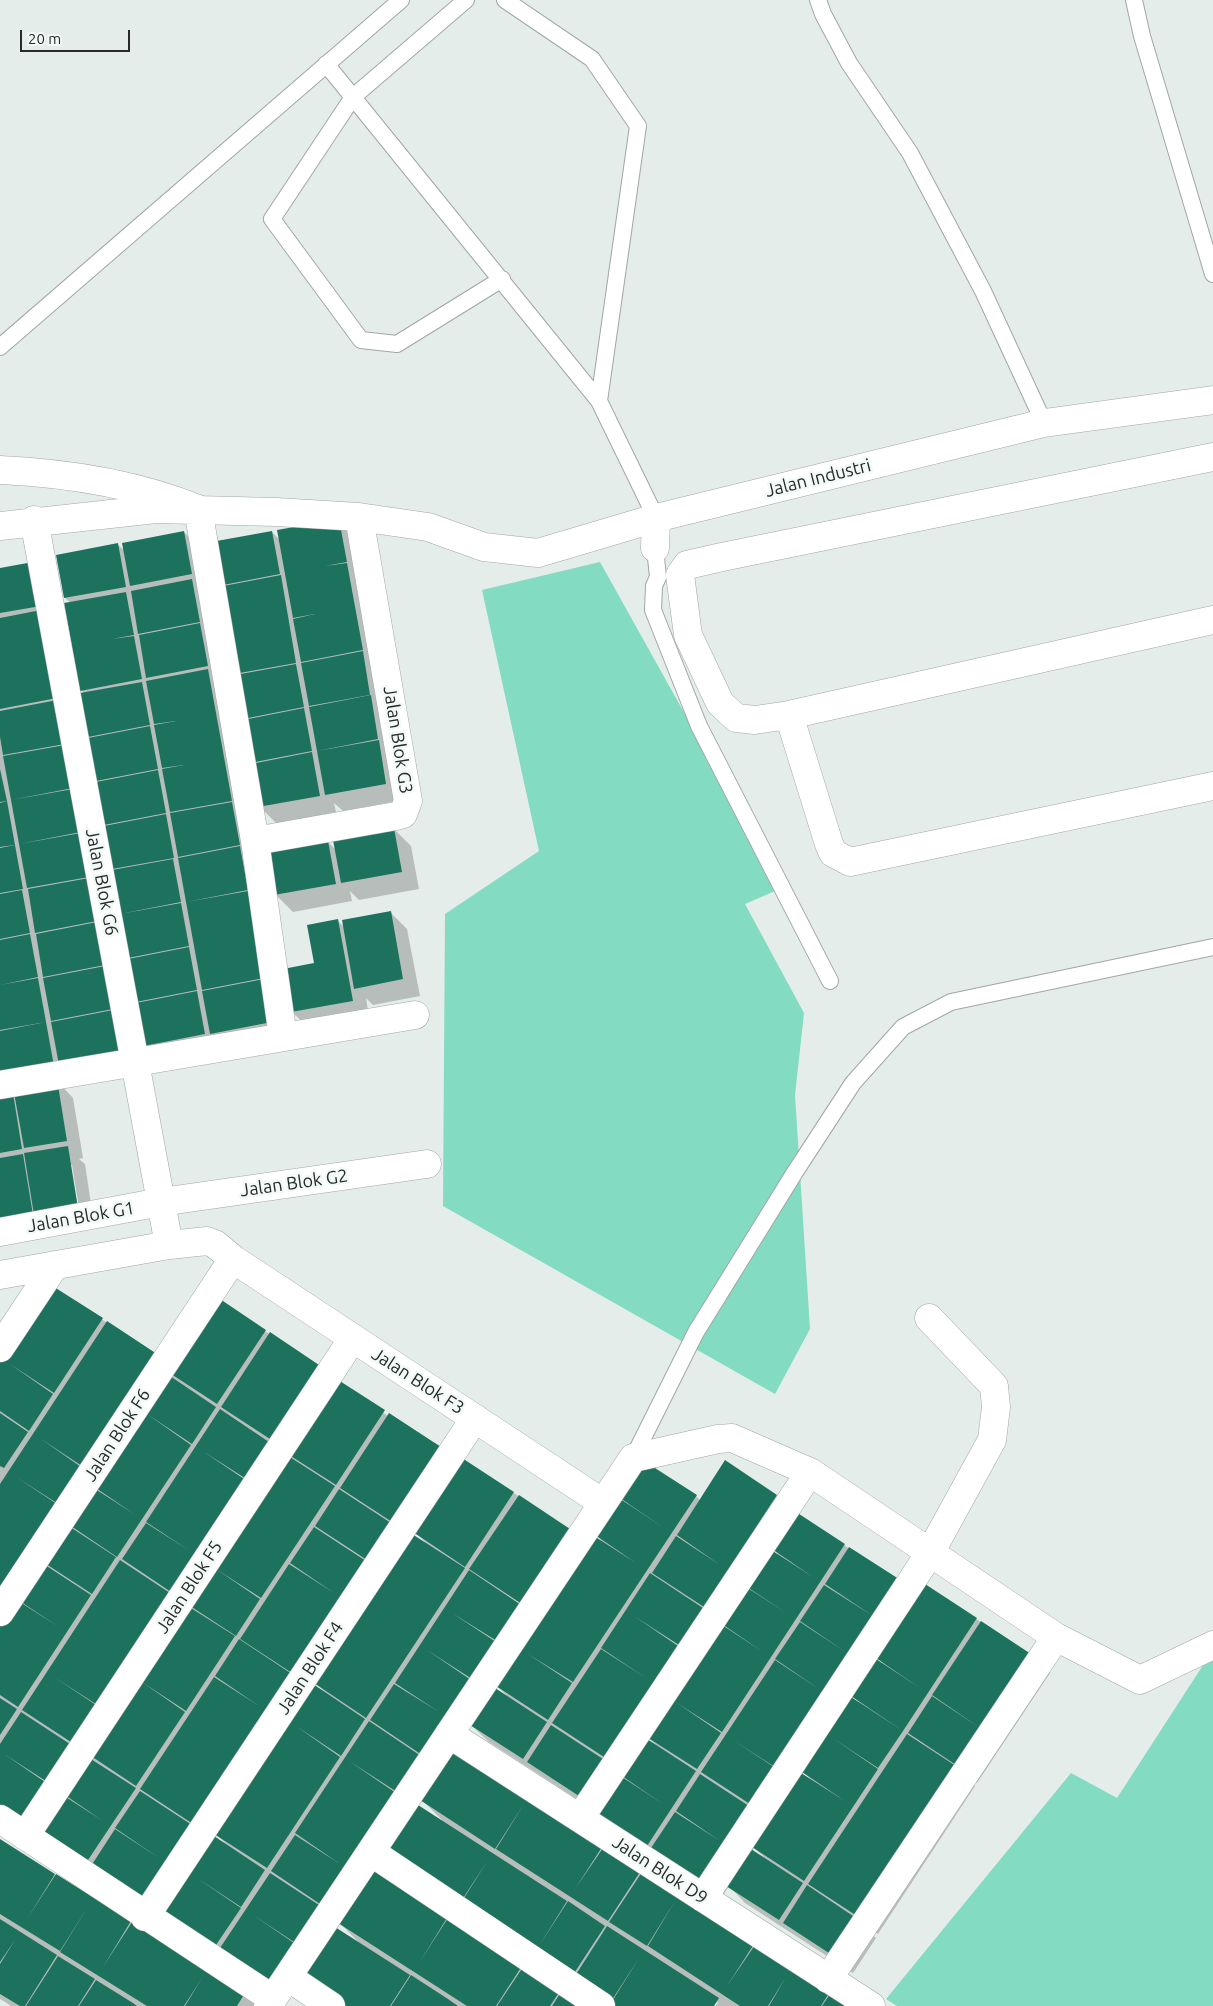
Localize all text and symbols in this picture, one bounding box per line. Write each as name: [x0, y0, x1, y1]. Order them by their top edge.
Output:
scale bar: [22, 20, 132, 52]
text: 20 m: [28, 30, 61, 47]
street label: Jalan Industri: [763, 454, 873, 502]
street label: Jalan Blok G3: [379, 685, 417, 795]
street label: Jalan Blok G6: [81, 827, 123, 937]
street label: Jalan Blok G2: [239, 1165, 349, 1201]
street label: Jalan Blok G1: [26, 1197, 136, 1237]
street label: Jalan Blok F3: [368, 1343, 468, 1419]
street label: Jalan Blok F6: [79, 1385, 155, 1485]
street label: Jalan Blok F5: [151, 1537, 227, 1637]
street label: Jalan Blok F4: [272, 1618, 348, 1718]
street label: Jalan Blok D9: [608, 1831, 712, 1909]

